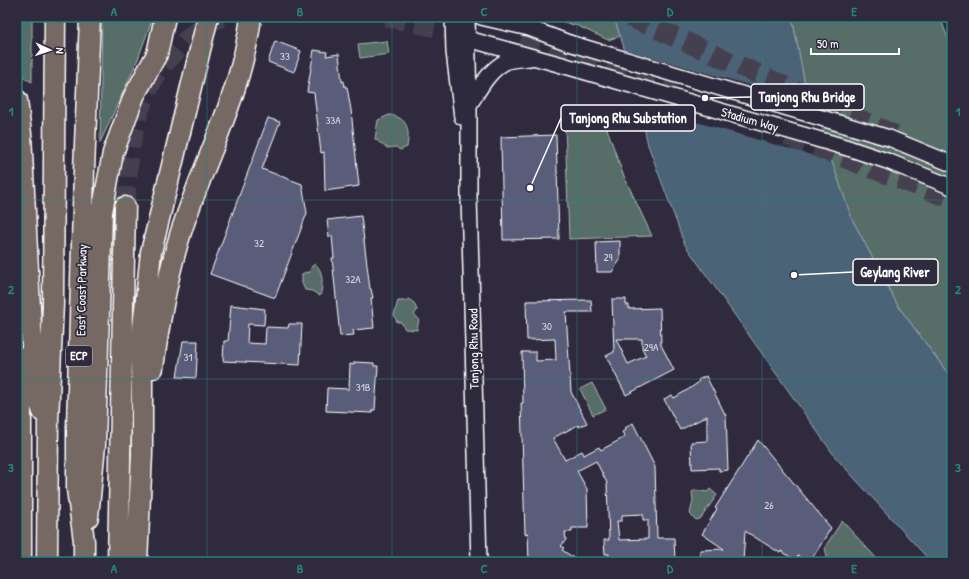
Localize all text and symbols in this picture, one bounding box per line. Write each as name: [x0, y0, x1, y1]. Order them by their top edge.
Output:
text: A: [111, 2, 118, 20]
text: B: [297, 2, 304, 20]
text: C: [480, 2, 488, 20]
text: D: [667, 2, 674, 20]
text: E: [851, 2, 857, 20]
north arrow: [30, 30, 70, 70]
scale bar: [811, 30, 899, 56]
text: 50 m: [817, 35, 838, 52]
text: N: [53, 47, 67, 54]
house number: 33: [280, 49, 290, 63]
callout: Tanjong Rhu Bridge: [751, 84, 864, 110]
text: Tanjong Rhu Bridge: [757, 87, 856, 108]
text: 1: [9, 102, 14, 120]
street label: Stadium Way: [719, 102, 781, 136]
text: 1: [956, 102, 961, 120]
callout: Tanjong Rhu Substation: [561, 105, 695, 131]
text: Tanjong Rhu Substation: [568, 108, 687, 129]
house number: 33A: [325, 113, 341, 127]
house number: 32: [254, 236, 264, 250]
street label: East Coast Parkway: [71, 244, 91, 336]
house number: 29: [603, 250, 613, 264]
callout: Geylang River: [853, 259, 938, 285]
text: Geylang River: [860, 262, 930, 283]
house number: 32A: [345, 272, 361, 286]
text: 2: [8, 280, 15, 298]
text: 2: [955, 280, 962, 298]
street label: Tanjong Rhu Road: [463, 308, 483, 390]
house number: 30: [542, 319, 552, 333]
house number: 29A: [644, 340, 659, 354]
road number: ECP: [66, 346, 92, 366]
house number: 31: [184, 350, 192, 364]
house number: 31B: [356, 380, 371, 394]
text: 3: [8, 458, 14, 476]
text: 3: [955, 458, 961, 476]
house number: 26: [764, 498, 774, 512]
text: A: [111, 559, 118, 577]
text: B: [297, 559, 304, 577]
text: C: [480, 559, 488, 577]
text: D: [667, 559, 674, 577]
text: E: [851, 559, 857, 577]

